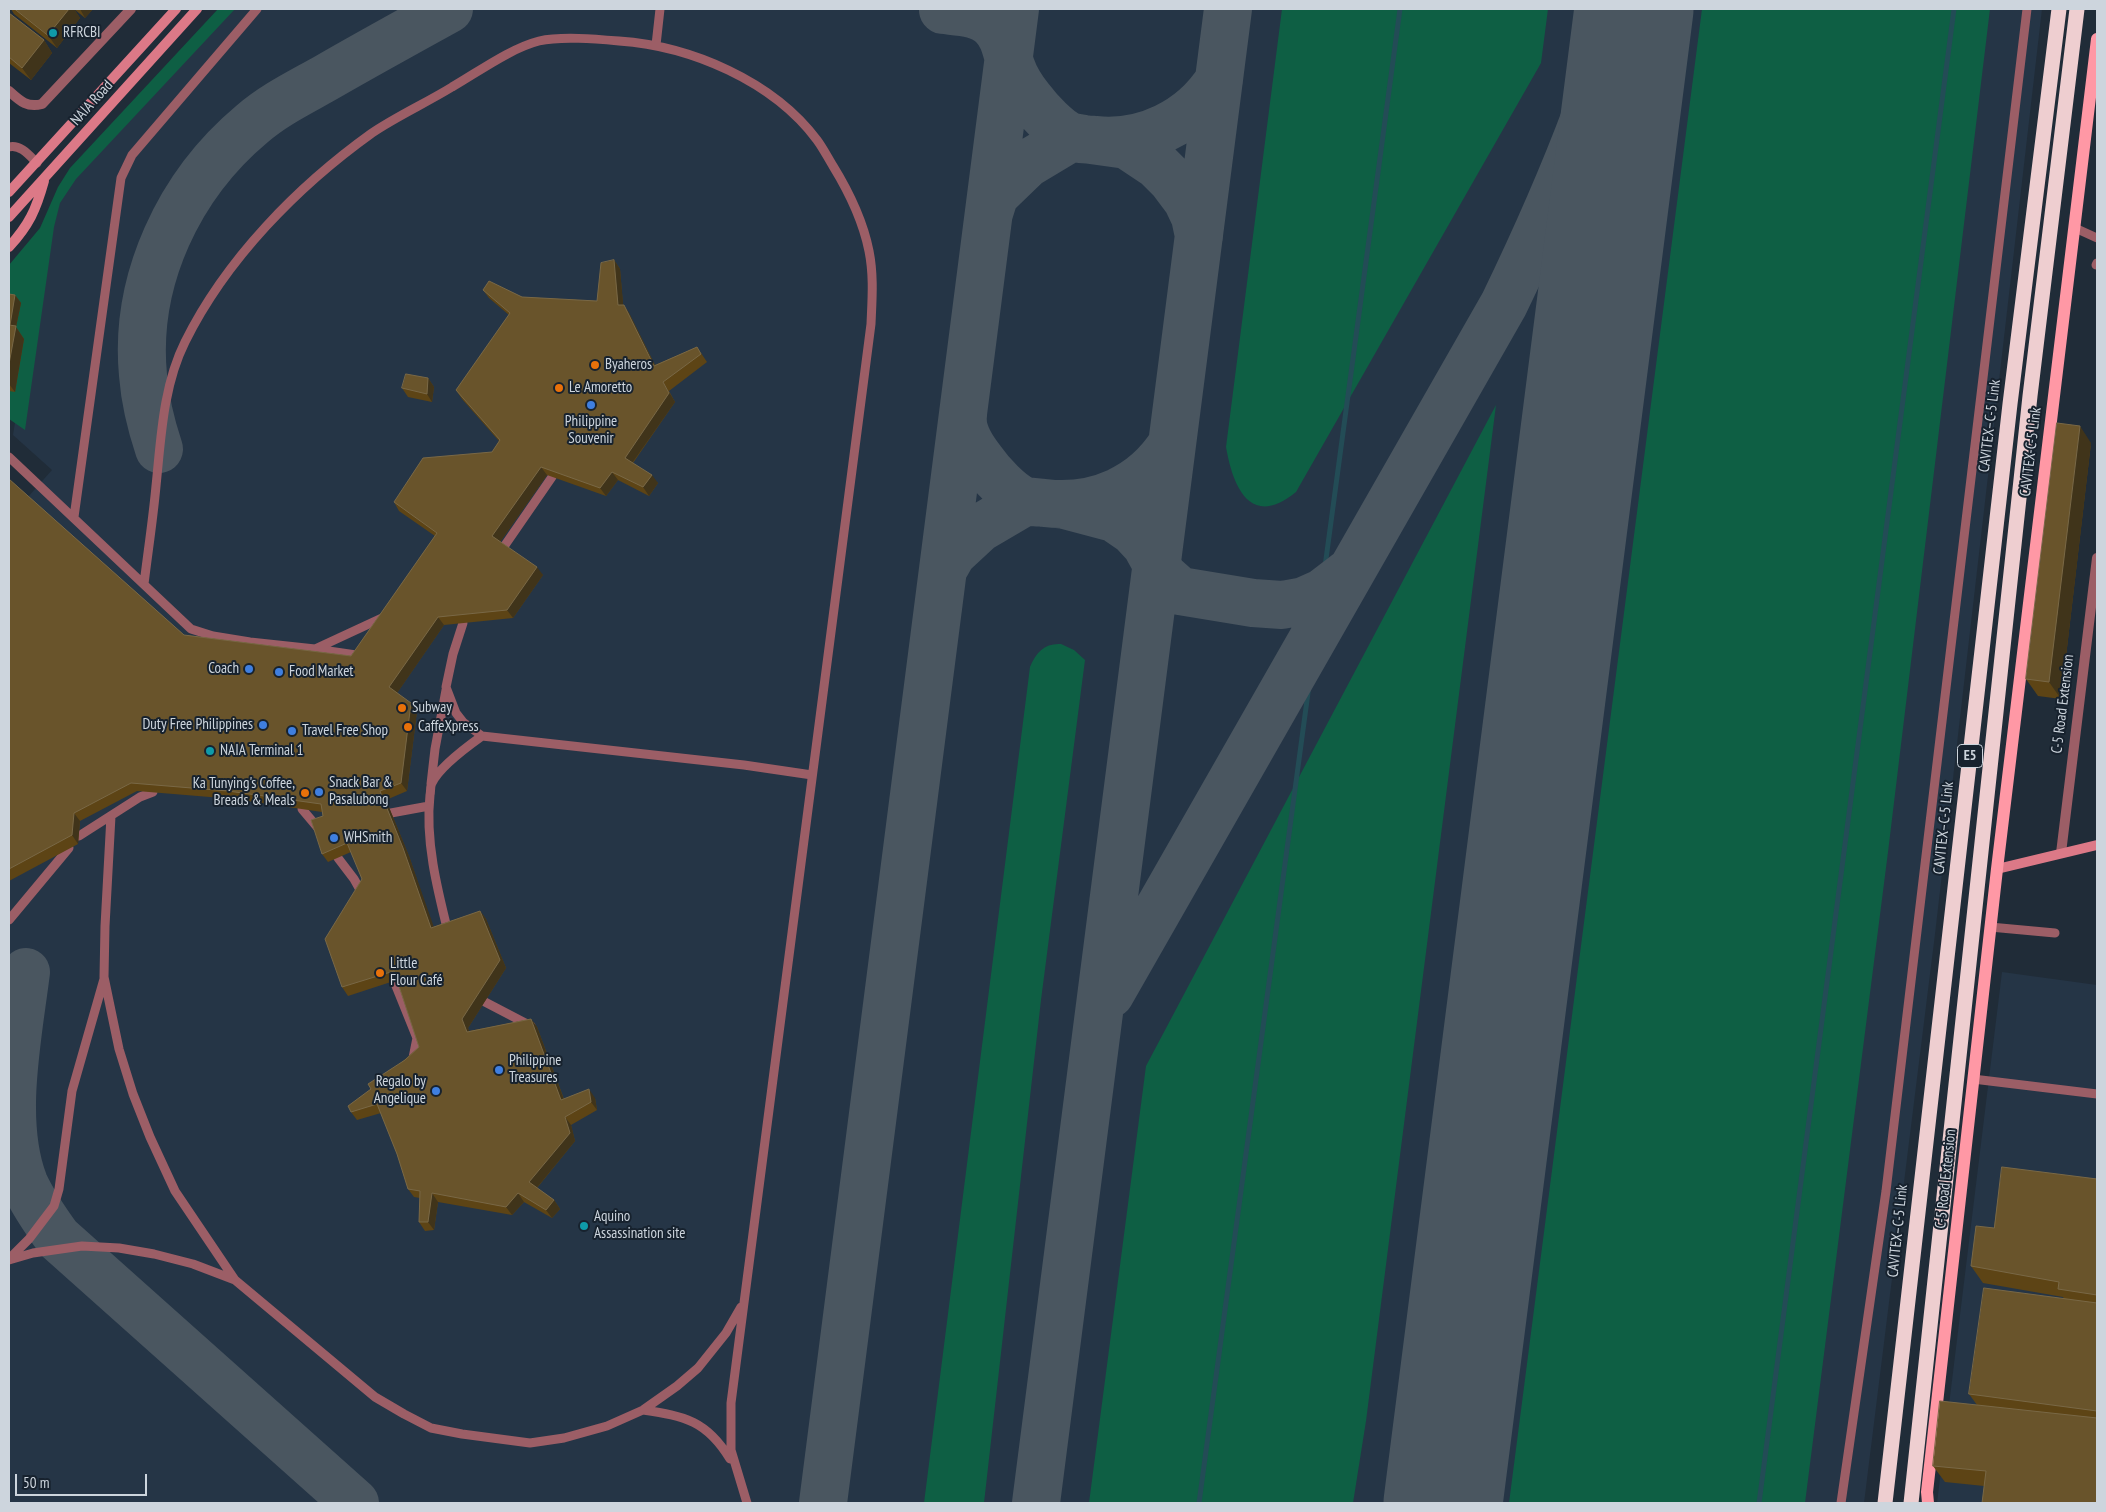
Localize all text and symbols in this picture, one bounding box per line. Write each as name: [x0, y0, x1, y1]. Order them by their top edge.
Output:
place label: RFRCBI: [63, 24, 101, 42]
marker: RFRCBI: [47, 27, 59, 39]
street label: NAIA Road: [67, 77, 117, 129]
place label: Byaheros: [605, 356, 652, 374]
marker: Byaheros: [589, 359, 601, 371]
place label: Le Amoretto: [569, 379, 632, 397]
street label: CAVITEX–C-5 Link: [1975, 379, 2005, 473]
marker: Le Amoretto: [553, 382, 565, 394]
marker: Philippine Souvenir: [585, 399, 597, 411]
street label: CAVITEX-C-5 Link: [2017, 406, 2045, 498]
place label: Philippine Souvenir: [565, 413, 617, 448]
street label: C-5 Road Extension: [2048, 653, 2078, 755]
place label: Coach: [208, 660, 239, 678]
marker: Coach: [243, 663, 255, 675]
place label: Food Market: [289, 663, 353, 681]
marker: Food Market: [273, 666, 285, 678]
place label: Subway: [412, 699, 452, 717]
marker: Subway: [396, 702, 408, 714]
place label: Duty Free Philippines: [142, 716, 253, 734]
place label: CaffeXpress: [418, 718, 479, 736]
marker: Duty Free Philippines: [257, 719, 269, 731]
marker: CaffeXpress: [402, 721, 414, 733]
place label: Travel Free Shop: [302, 722, 388, 740]
marker: Travel Free Shop: [286, 725, 298, 737]
place label: NAIA Terminal 1: [220, 742, 303, 760]
road number: E5: [1958, 744, 1982, 768]
marker: NAIA Terminal 1: [204, 745, 216, 757]
place label: Snack Bar & Pasalubong: [329, 774, 393, 809]
place label: Ka Tunying's Coffee, Breads & Meals: [193, 775, 295, 810]
street label: CAVITEX–C-5 Link: [1930, 781, 1958, 875]
marker: Snack Bar & Pasalubong: [313, 786, 325, 798]
marker: Ka Tunying's Coffee, Breads & Meals: [299, 787, 311, 799]
place label: WHSmith: [344, 829, 392, 847]
marker: WHSmith: [328, 832, 340, 844]
place label: Little Flour Café: [390, 955, 443, 990]
marker: Little Flour Café: [374, 967, 386, 979]
place label: Philippine Treasures: [509, 1052, 561, 1087]
marker: Philippine Treasures: [493, 1064, 505, 1076]
place label: Regalo by Angelique: [374, 1073, 426, 1108]
marker: Regalo by Angelique: [430, 1085, 442, 1097]
street label: C-5 Road Extension: [1932, 1128, 1960, 1230]
street label: CAVITEX–C-5 Link: [1884, 1184, 1912, 1278]
place label: Aquino Assassination site: [594, 1208, 685, 1243]
marker: Aquino Assassination site: [578, 1220, 590, 1232]
scale bar: [18, 1464, 150, 1496]
text: 50 m: [23, 1473, 49, 1492]

